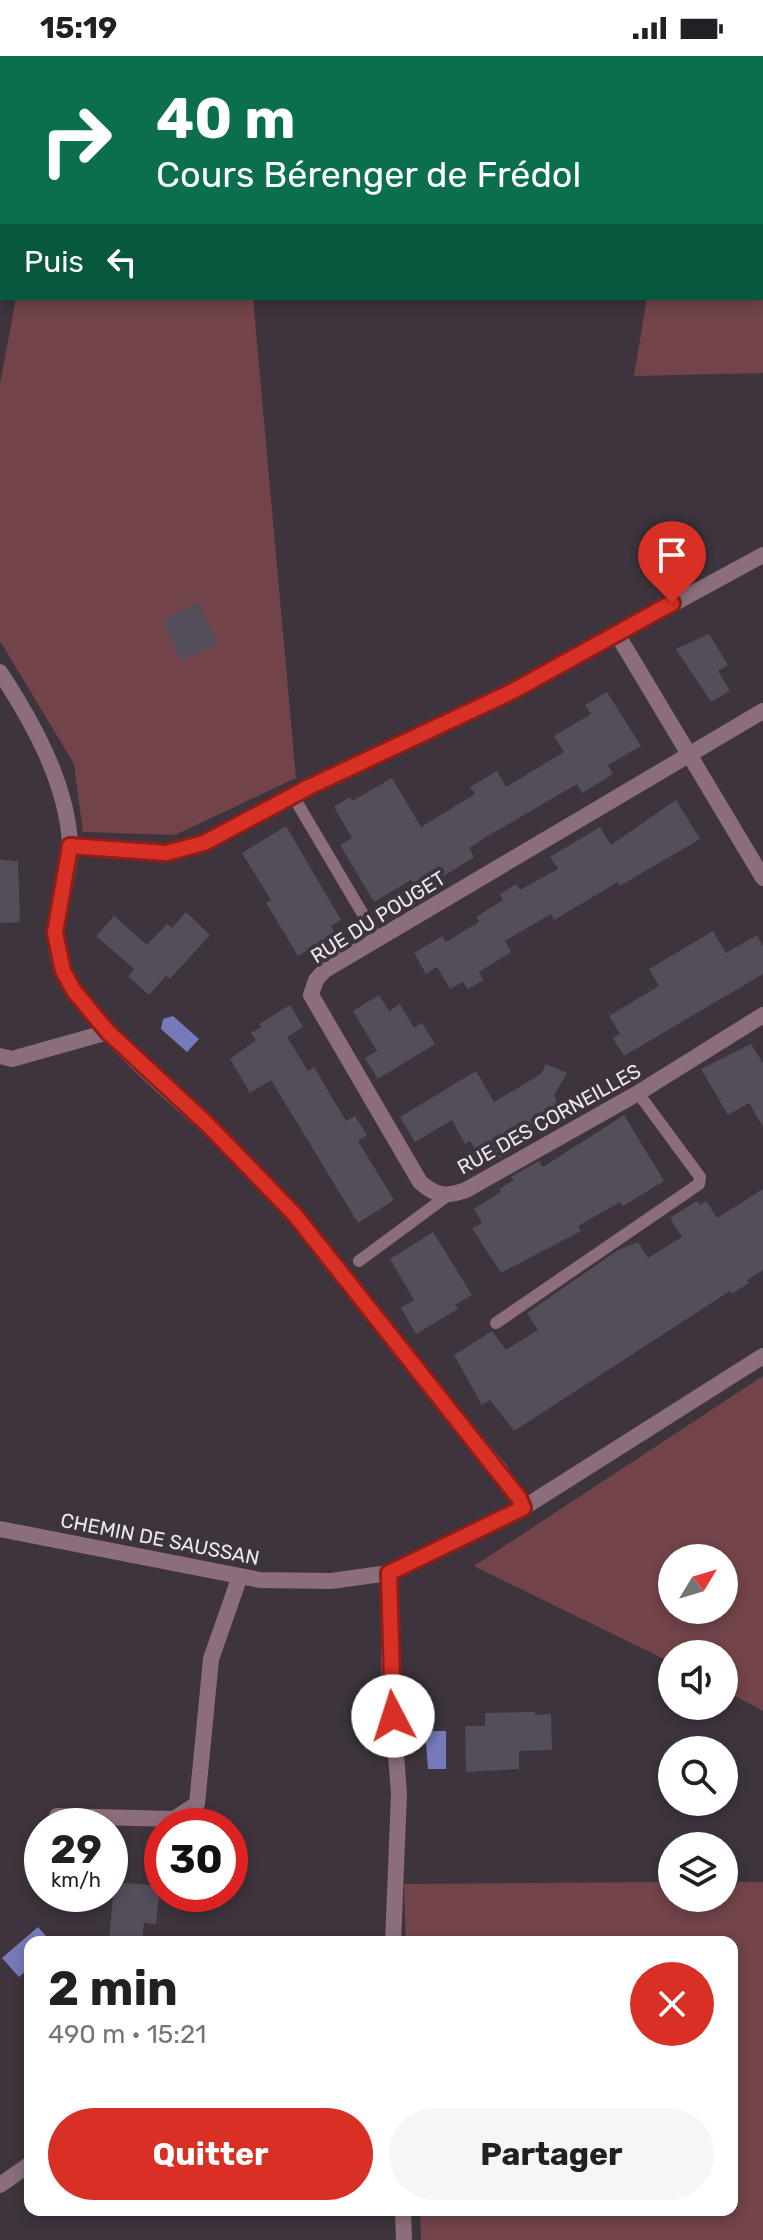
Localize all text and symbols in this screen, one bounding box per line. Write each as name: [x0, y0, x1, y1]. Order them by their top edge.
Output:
text: 15:19: [40, 10, 117, 46]
text: 40 m: [156, 86, 296, 152]
icon: right: [24, 88, 128, 192]
text: Cours Bérenger de Frédol: [156, 153, 581, 196]
icon: left: [100, 240, 144, 284]
text: Puis: [24, 244, 84, 280]
pin: [638, 521, 706, 603]
icon: arrive: [650, 533, 694, 577]
street label: RUE DU POUGET: [306, 866, 450, 968]
street label: RUE DES CORNEILLES: [453, 1059, 645, 1179]
street label: CHEMIN DE SAUSSAN: [59, 1508, 261, 1570]
north arrow: [658, 1544, 738, 1624]
map controls: [658, 1544, 738, 1912]
button: sound: [658, 1640, 738, 1720]
position arrow: [351, 1674, 435, 1758]
button: search: [658, 1736, 738, 1816]
speed limit sign: 30: [144, 1808, 248, 1912]
text: 29: [50, 1826, 102, 1873]
button: layers: [658, 1832, 738, 1912]
text: km/h: [51, 1868, 101, 1892]
text: 2 min: [48, 1960, 178, 2017]
button: close: [630, 1962, 714, 2046]
text: 490 m · 15:21: [48, 2019, 206, 2050]
button: Quitter: [48, 2108, 373, 2200]
button: Partager: [389, 2108, 714, 2200]

